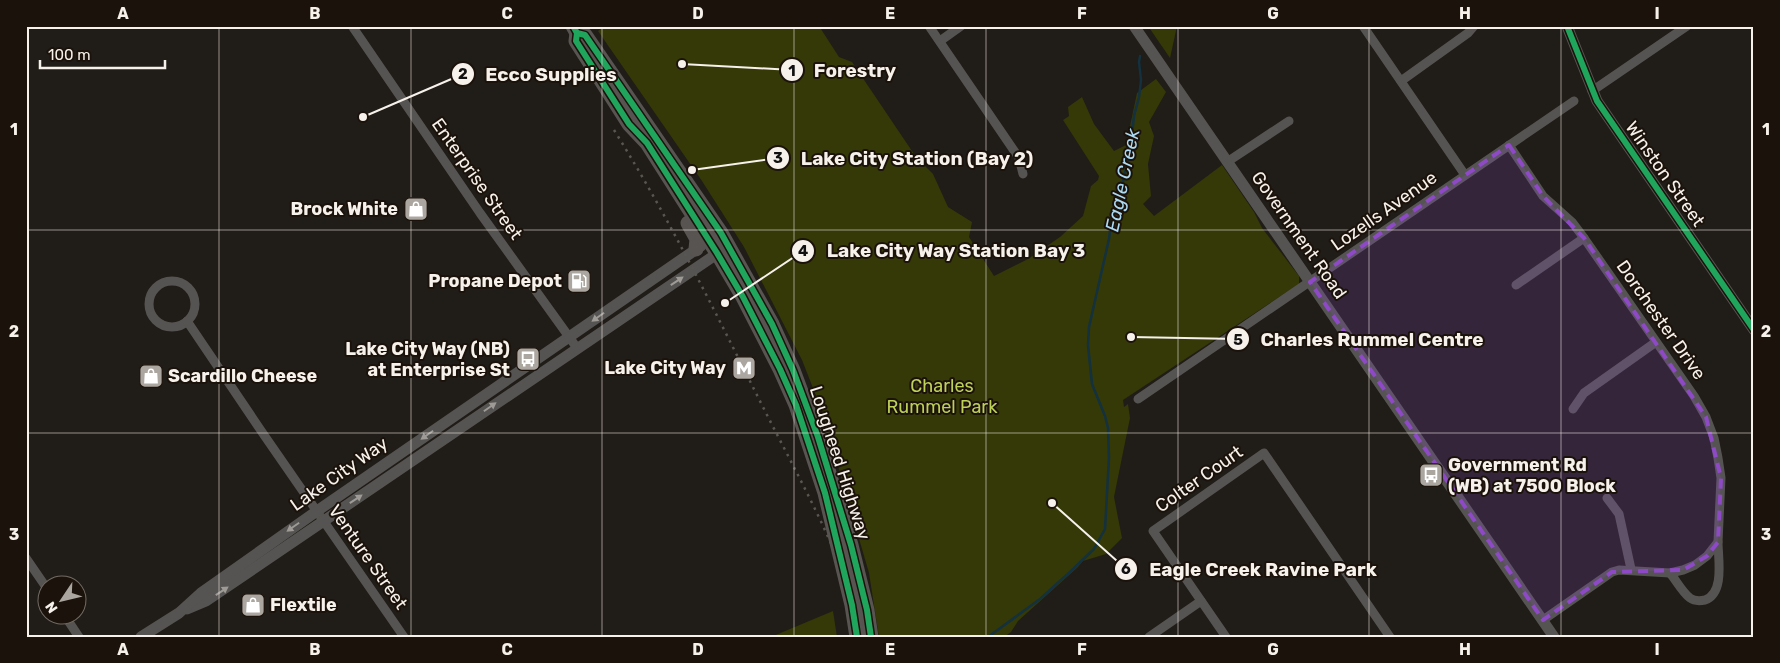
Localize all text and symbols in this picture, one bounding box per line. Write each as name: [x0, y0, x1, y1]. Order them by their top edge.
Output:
text: A: [117, 4, 129, 23]
text: B: [309, 4, 321, 23]
text: C: [501, 4, 513, 23]
text: D: [692, 4, 704, 23]
text: E: [885, 4, 895, 23]
text: F: [1077, 4, 1087, 23]
text: G: [1267, 4, 1279, 23]
text: H: [1459, 4, 1471, 23]
text: I: [1654, 4, 1660, 23]
scale bar: [40, 38, 165, 70]
text: 100 m: [48, 46, 90, 64]
callout: Forestry: [779, 53, 907, 87]
callout: Ecco Supplies: [450, 57, 627, 91]
text: Forestry: [814, 59, 897, 82]
text: 1: [788, 62, 796, 80]
text: Ecco Supplies: [485, 63, 617, 86]
text: 2: [458, 65, 468, 83]
street label: Enterprise Street: [427, 114, 527, 244]
street label: Winston Street: [1621, 117, 1709, 231]
text: 1: [10, 120, 18, 139]
text: 1: [1762, 120, 1770, 139]
water label: Eagle Creek: [1100, 126, 1145, 234]
callout: Lake City Station (Bay 2): [765, 141, 1043, 175]
text: Lake City Station (Bay 2): [801, 147, 1033, 170]
text: 3: [773, 149, 783, 167]
street label: Lozells Avenue: [1327, 166, 1441, 256]
street label: Government Road: [1247, 167, 1351, 303]
shop icon: Brock White: [403, 196, 429, 222]
place label: Brock White: [291, 198, 398, 220]
callout: Lake City Way Station Bay 3: [791, 234, 1096, 268]
text: Lake City Way Station Bay 3: [827, 239, 1085, 262]
text: 4: [798, 242, 808, 260]
street label: Dorchester Drive: [1612, 256, 1710, 384]
fuel station icon: Propane Depot: [566, 268, 592, 294]
place label: Propane Depot: [428, 270, 562, 292]
one-way arrow: [670, 276, 683, 286]
one-way arrow: [591, 312, 605, 322]
text: 2: [9, 322, 19, 341]
callout: Charles Rummel Centre: [1226, 322, 1494, 356]
text: 2: [1761, 322, 1771, 341]
text: Charles Rummel Centre: [1260, 328, 1484, 351]
text: 5: [1233, 331, 1243, 349]
place label: Lake City Way (NB) at Enterprise St: [345, 338, 510, 381]
bus stop icon: Lake City Way (NB) at Enterprise St: [515, 346, 541, 372]
metro station icon: Lake City Way: [731, 355, 757, 381]
place label: Lake City Way: [604, 357, 726, 379]
shop icon: Scardillo Cheese: [138, 363, 164, 389]
place label: Scardillo Cheese: [168, 365, 318, 387]
park label: Charles Rummel Park: [887, 375, 998, 418]
street label: Lougheed Highway: [805, 383, 875, 543]
one-way arrow: [484, 402, 497, 412]
one-way arrow: [420, 430, 434, 440]
street label: Lake City Way: [286, 432, 392, 516]
street label: Colter Court: [1151, 441, 1247, 517]
place label: Government Rd (WB) at 7500 Block: [1448, 454, 1616, 497]
bus stop icon: Government Rd (WB) at 7500 Block: [1418, 462, 1444, 488]
one-way arrow: [350, 494, 363, 504]
street label: Venture Street: [324, 500, 412, 614]
one-way arrow: [287, 522, 300, 532]
text: 3: [9, 525, 19, 544]
text: 3: [1761, 525, 1771, 544]
callout: Eagle Creek Ravine Park: [1114, 552, 1387, 586]
text: Eagle Creek Ravine Park: [1149, 558, 1377, 581]
text: 6: [1121, 560, 1131, 578]
north arrow: [38, 576, 88, 626]
one-way arrow: [215, 586, 229, 596]
shop icon: Flextile: [240, 592, 266, 618]
place label: Flextile: [270, 594, 337, 616]
text: N: [42, 598, 62, 616]
text: A: [117, 640, 129, 659]
text: B: [309, 640, 321, 659]
text: C: [501, 640, 513, 659]
text: D: [692, 640, 704, 659]
text: E: [885, 640, 895, 659]
text: F: [1077, 640, 1087, 659]
text: G: [1267, 640, 1279, 659]
text: H: [1459, 640, 1471, 659]
text: I: [1654, 640, 1660, 659]

